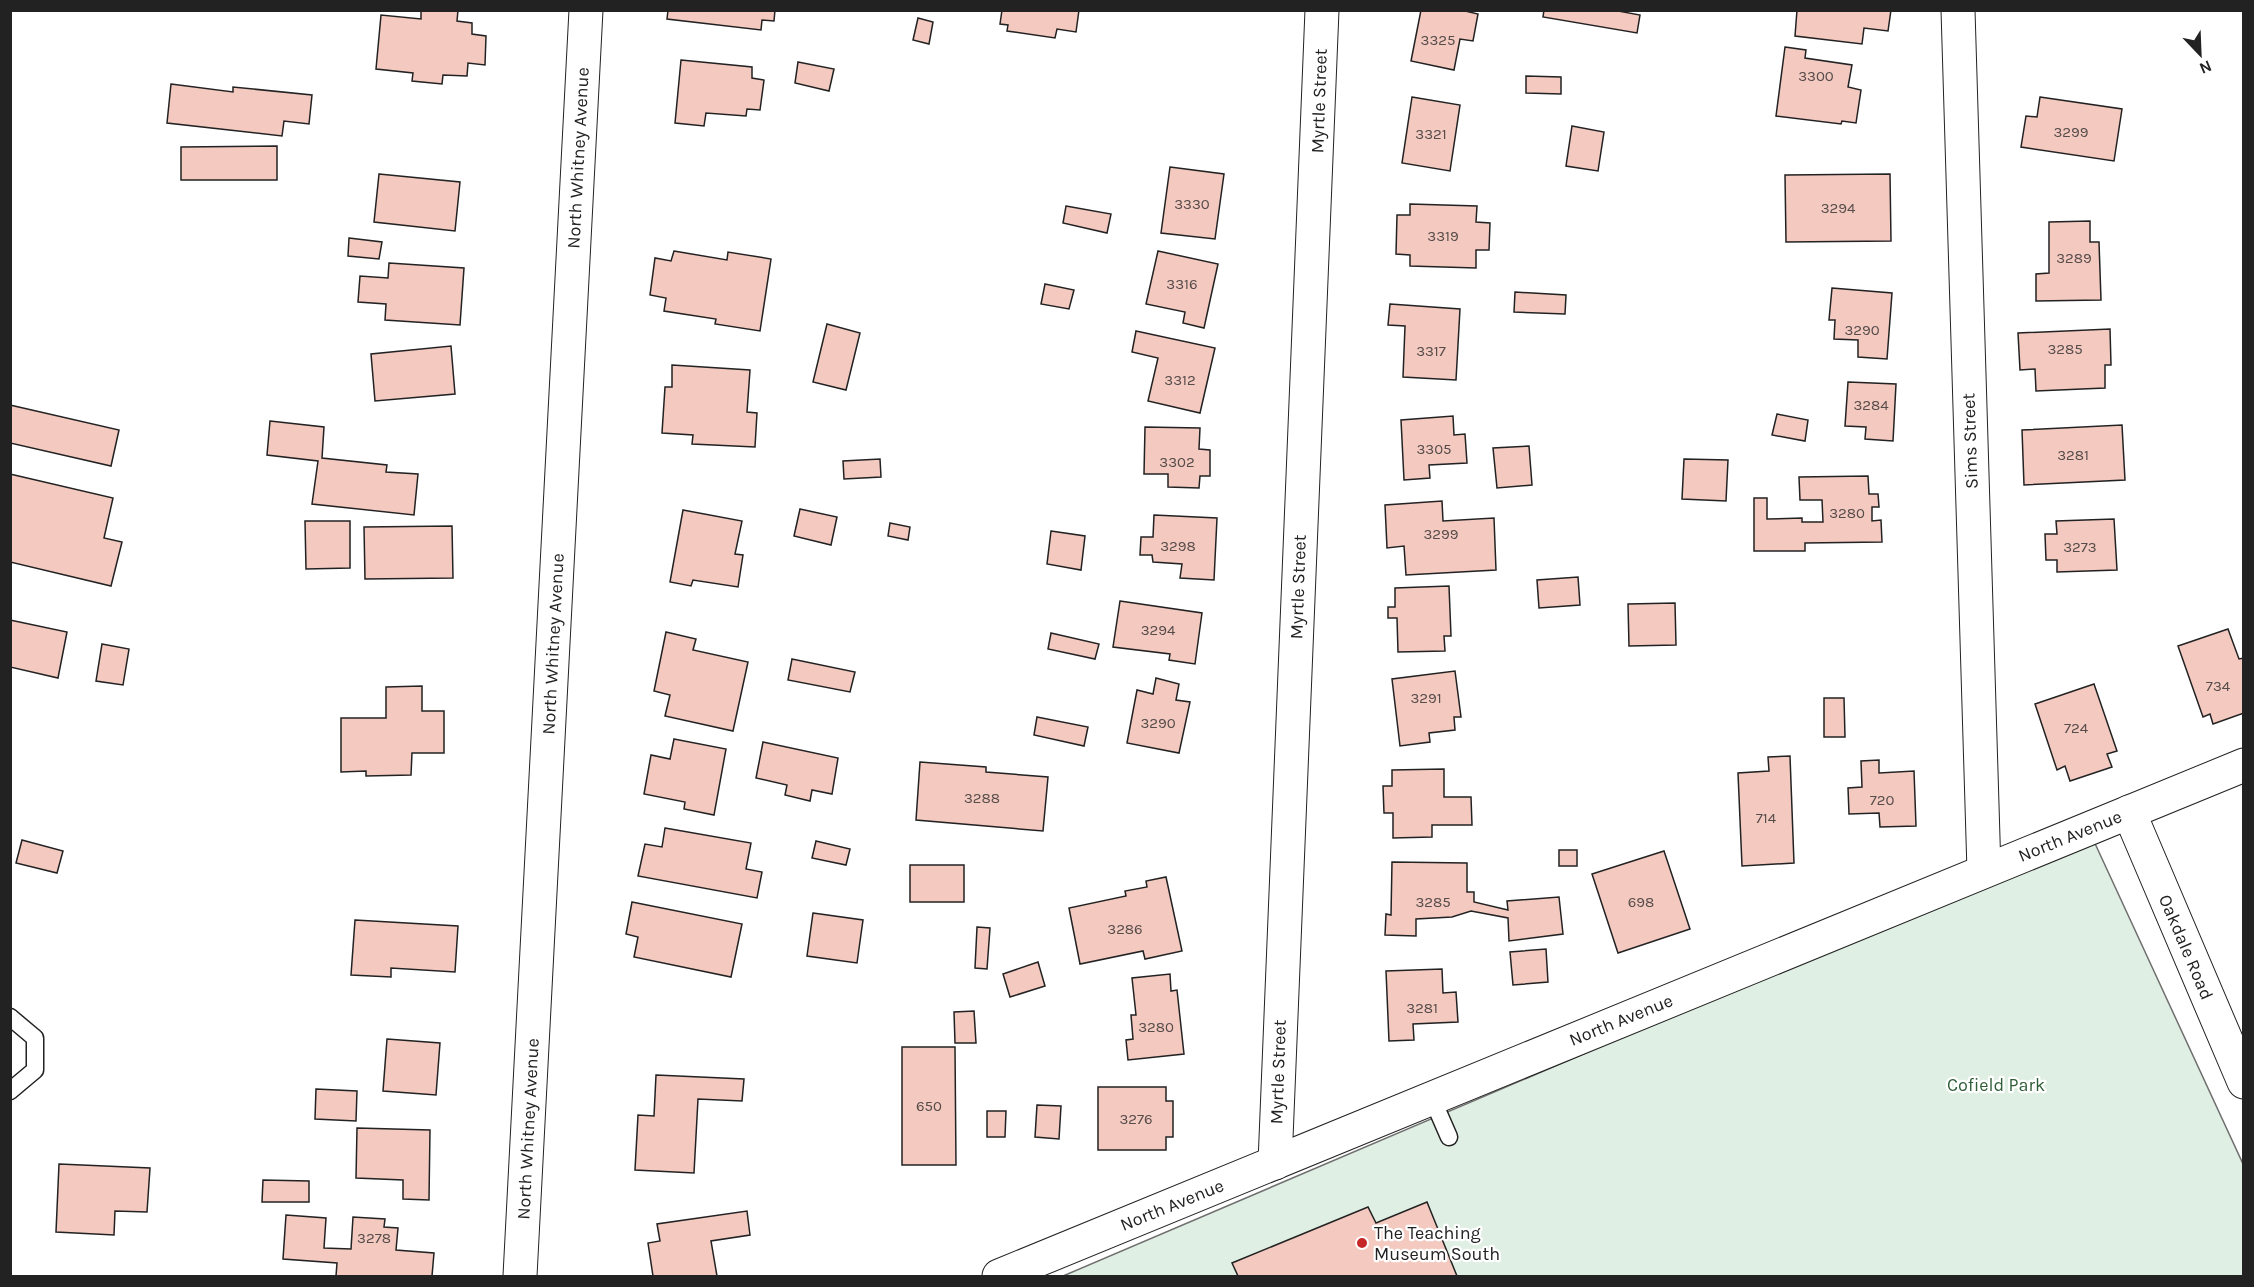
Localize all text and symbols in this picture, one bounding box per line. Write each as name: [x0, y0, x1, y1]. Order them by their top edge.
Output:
north arrow: [2170, 24, 2230, 84]
house number: 3325: [1421, 31, 1455, 49]
street label: Myrtle Street: [1306, 48, 1332, 154]
text: N: [2197, 56, 2215, 78]
street label: North Whitney Avenue: [562, 67, 594, 249]
house number: 3300: [1798, 67, 1834, 85]
house number: 3299: [2054, 123, 2088, 141]
house number: 3321: [1415, 125, 1447, 143]
house number: 3330: [1174, 195, 1210, 213]
house number: 3294: [1821, 199, 1856, 217]
house number: 3319: [1427, 227, 1459, 245]
house number: 3289: [2056, 249, 2092, 267]
house number: 3316: [1166, 275, 1198, 293]
house number: 3290: [1844, 321, 1880, 339]
house number: 3285: [2047, 340, 2083, 358]
house number: 3317: [1416, 342, 1446, 360]
house number: 3312: [1164, 371, 1196, 389]
street label: Sims Street: [1957, 392, 1983, 489]
house number: 3284: [1853, 396, 1889, 414]
house number: 3305: [1416, 440, 1452, 458]
house number: 3281: [2057, 446, 2089, 464]
house number: 3302: [1159, 453, 1195, 471]
house number: 3280: [1829, 504, 1865, 522]
house number: 3299: [1424, 525, 1458, 543]
street label: Myrtle Street: [1285, 534, 1311, 640]
house number: 3298: [1160, 537, 1196, 555]
house number: 3273: [2063, 538, 2097, 556]
street label: North Whitney Avenue: [537, 553, 569, 735]
house number: 3294: [1141, 621, 1176, 639]
house number: 734: [2206, 677, 2231, 695]
house number: 3291: [1410, 689, 1442, 707]
house number: 3290: [1140, 714, 1176, 732]
house number: 724: [2064, 719, 2089, 737]
house number: 3288: [964, 789, 1000, 807]
house number: 720: [1870, 791, 1894, 809]
street label: North Avenue: [2015, 805, 2125, 867]
house number: 714: [1756, 809, 1777, 827]
street label: Oakdale Road: [2154, 891, 2218, 1003]
house number: 3285: [1415, 893, 1451, 911]
house number: 698: [1628, 893, 1654, 911]
house number: 3286: [1107, 920, 1143, 938]
street label: North Avenue: [1566, 989, 1676, 1051]
house number: 3281: [1406, 999, 1438, 1017]
house number: 3280: [1138, 1018, 1174, 1036]
street label: Myrtle Street: [1265, 1019, 1291, 1125]
street label: North Whitney Avenue: [512, 1038, 544, 1220]
park label: Cofield Park: [1947, 1074, 2045, 1096]
house number: 650: [916, 1097, 942, 1115]
house number: 3276: [1119, 1110, 1153, 1128]
street label: North Avenue: [1117, 1174, 1227, 1236]
place label: The Teaching Museum South: [1374, 1222, 1500, 1265]
house number: 3278: [357, 1229, 391, 1247]
marker: The Teaching Museum South: [1355, 1236, 1369, 1250]

